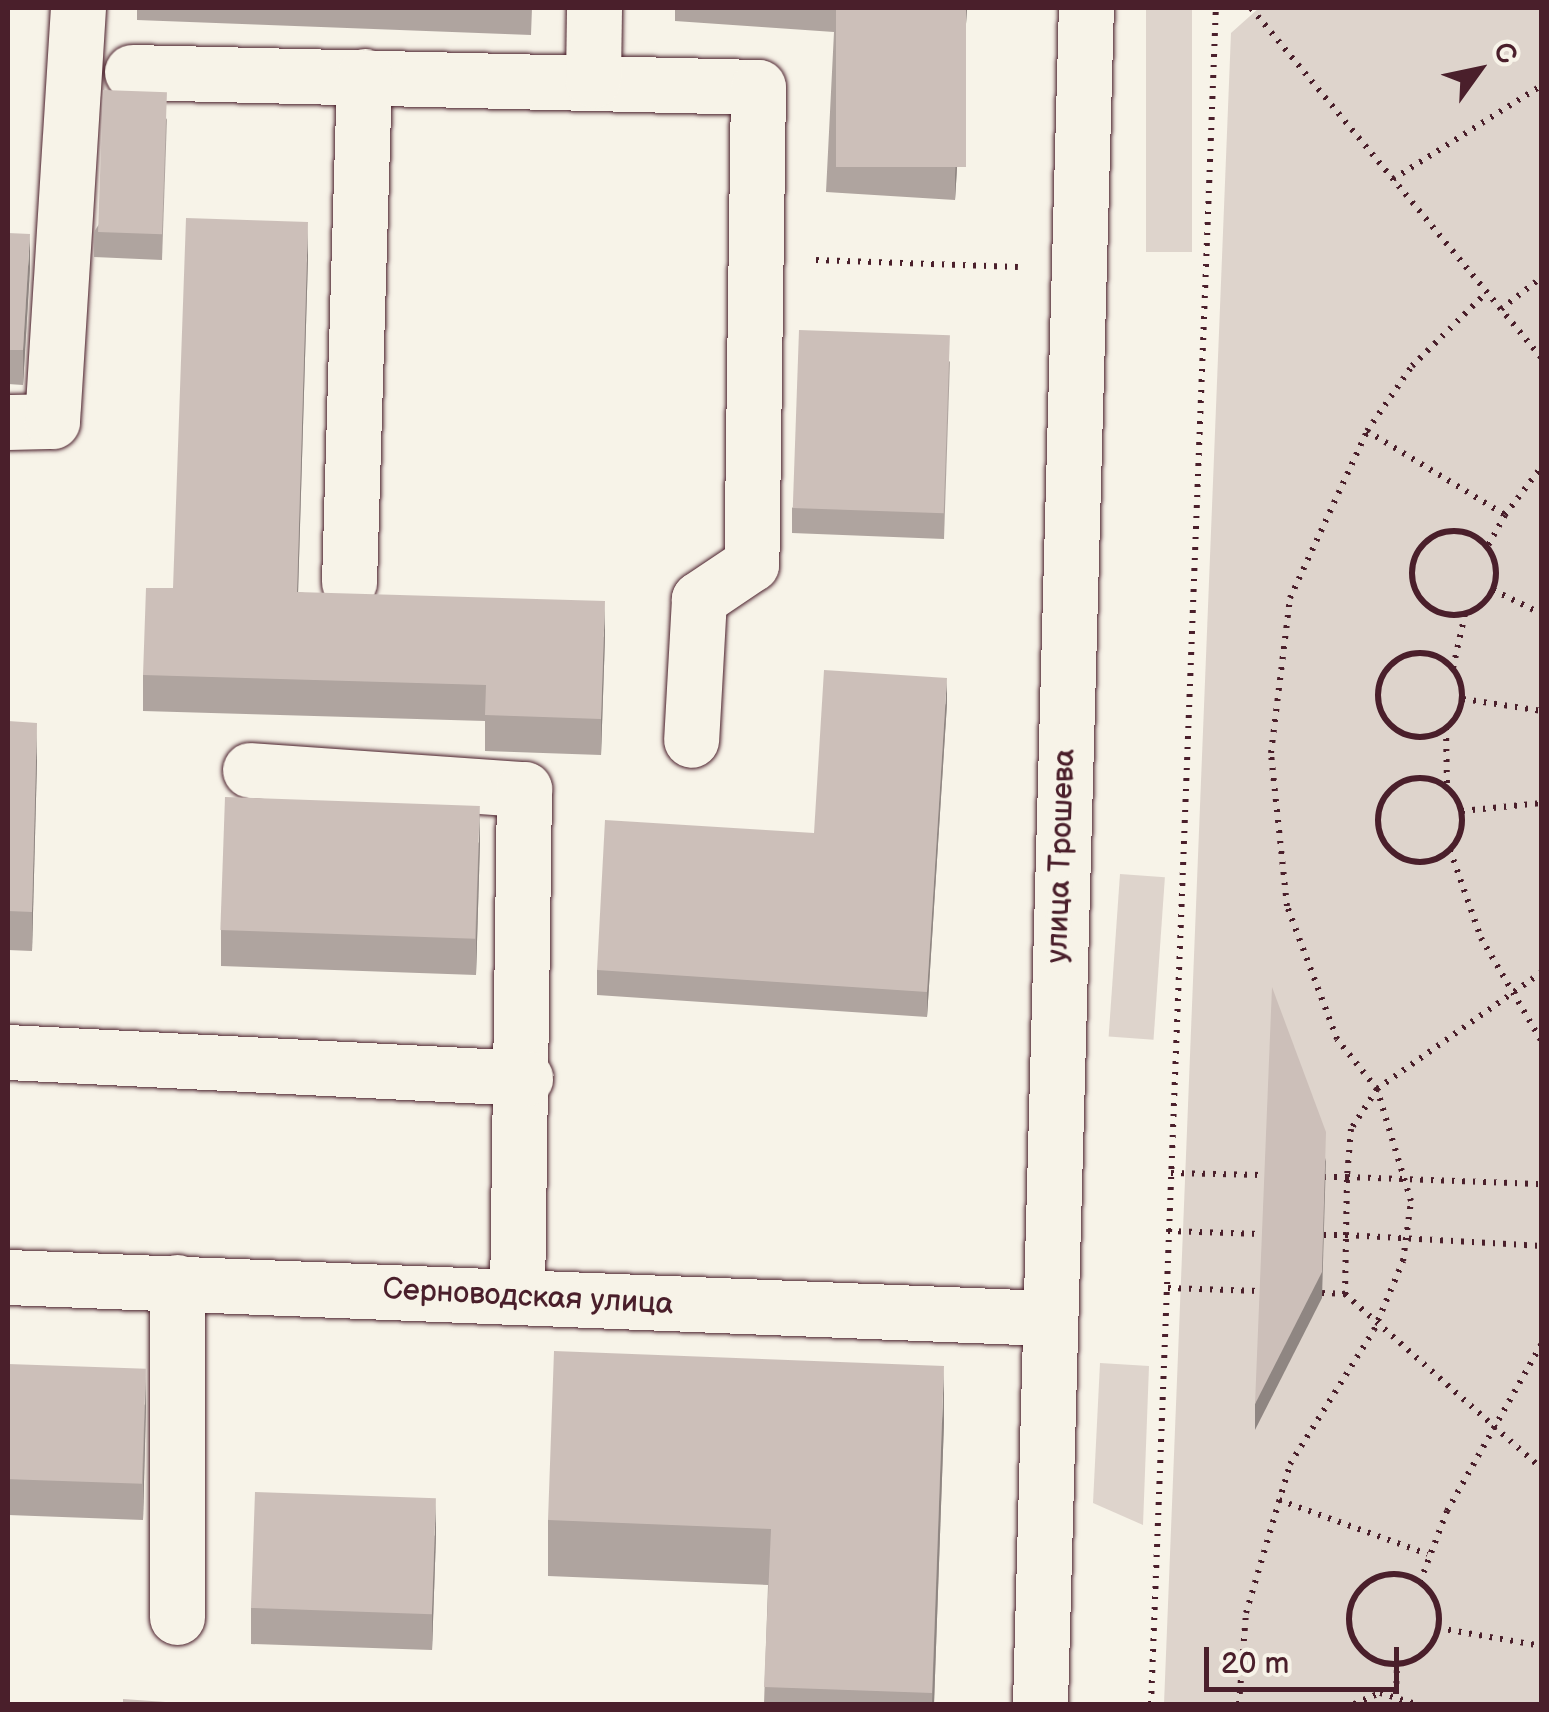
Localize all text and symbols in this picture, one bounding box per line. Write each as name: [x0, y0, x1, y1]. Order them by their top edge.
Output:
north arrow: [1429, 20, 1529, 120]
text: С: [1485, 36, 1524, 71]
street label: улица Трошева: [1039, 748, 1083, 964]
street label: Серноводская улица: [382, 1271, 674, 1323]
scale bar: [1209, 1627, 1404, 1689]
text: 20 m: [1221, 1646, 1289, 1682]

